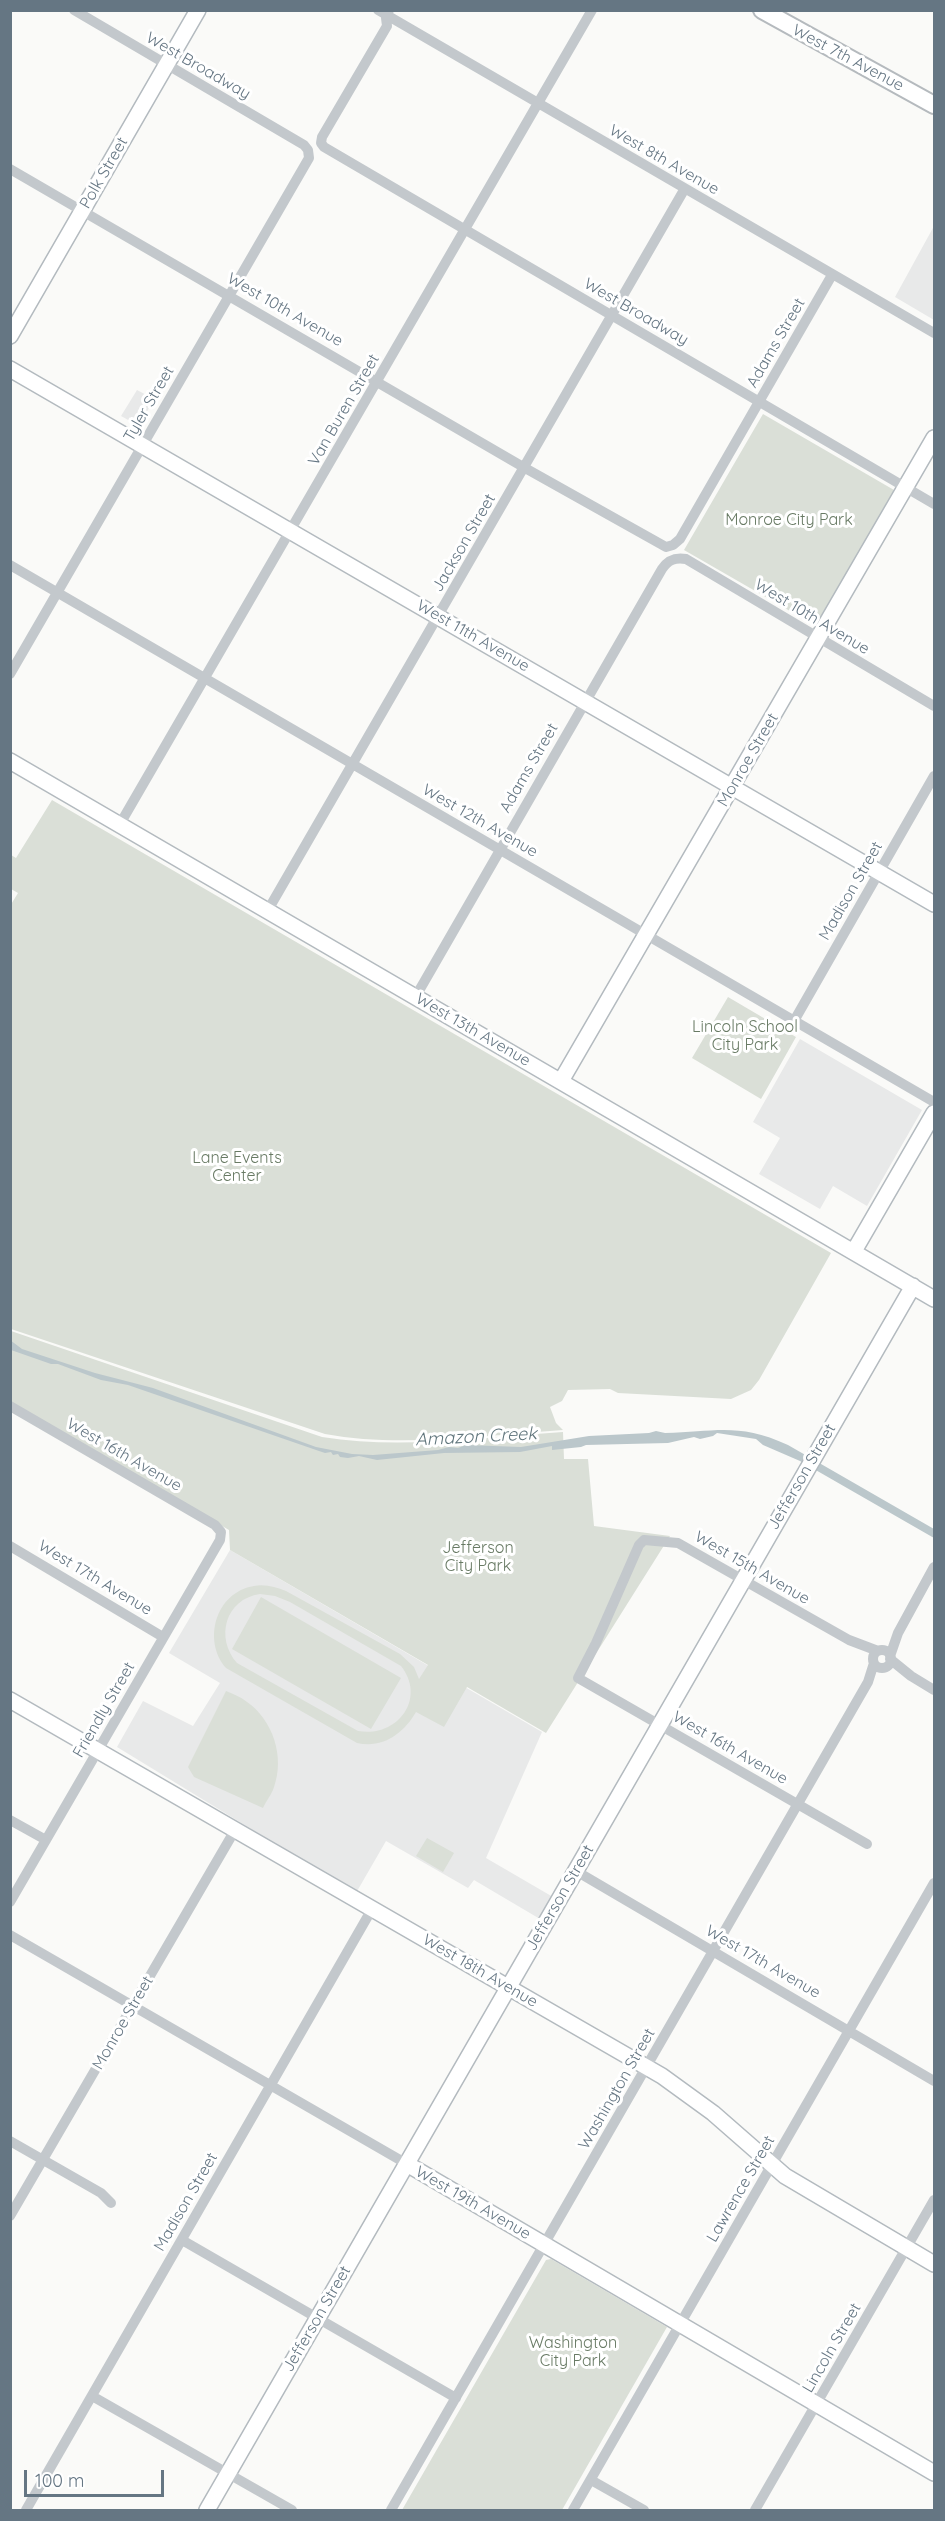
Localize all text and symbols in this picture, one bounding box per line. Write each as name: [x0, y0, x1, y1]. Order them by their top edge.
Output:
street label: West 7th Avenue: [789, 21, 907, 95]
street label: West Broadway: [142, 28, 254, 104]
street label: West 8th Avenue: [606, 121, 722, 199]
street label: Polk Street: [76, 134, 132, 212]
street label: West 10th Avenue: [224, 269, 346, 351]
street label: West Broadway: [580, 274, 692, 350]
street label: Adams Street: [743, 295, 809, 391]
street label: Van Buren Street: [304, 351, 384, 469]
street label: Tyler Street: [120, 363, 178, 445]
street label: Jackson Street: [428, 491, 500, 595]
park label: Monroe City Park: [725, 510, 853, 530]
street label: West 10th Avenue: [751, 575, 873, 659]
street label: West 11th Avenue: [413, 596, 533, 676]
street label: Monroe Street: [713, 710, 783, 810]
street label: Adams Street: [496, 720, 562, 816]
street label: West 12th Avenue: [419, 780, 541, 862]
street label: Madison Street: [815, 838, 887, 944]
street label: West 13th Avenue: [412, 989, 534, 1071]
park label: Lincoln School City Park: [692, 1017, 798, 1055]
park label: Lane Events Center: [192, 1148, 282, 1186]
street label: West 16th Avenue: [63, 1414, 185, 1496]
street label: Jefferson Street: [764, 1420, 840, 1534]
water label: Amazon Creek: [415, 1423, 537, 1451]
street label: West 15th Avenue: [691, 1527, 813, 1609]
street label: West 17th Avenue: [35, 1536, 155, 1620]
park label: Jefferson City Park: [442, 1538, 514, 1576]
street label: Friendly Street: [69, 1659, 139, 1761]
street label: West 16th Avenue: [669, 1707, 791, 1789]
street label: Jefferson Street: [522, 1841, 598, 1955]
street label: West 17th Avenue: [702, 1921, 824, 2003]
street label: West 18th Avenue: [419, 1930, 541, 2012]
street label: Monroe Street: [88, 1973, 158, 2073]
street label: Washington Street: [575, 2025, 659, 2153]
street label: Lawrence Street: [703, 2132, 779, 2246]
street label: Madison Street: [150, 2149, 222, 2255]
street label: West 19th Avenue: [412, 2162, 534, 2244]
street label: Jefferson Street: [279, 2262, 355, 2376]
street label: Lincoln Street: [799, 2300, 865, 2396]
park label: Washington City Park: [529, 2333, 617, 2371]
scale bar: [27, 2458, 166, 2496]
text: 100 m: [35, 2469, 84, 2492]

